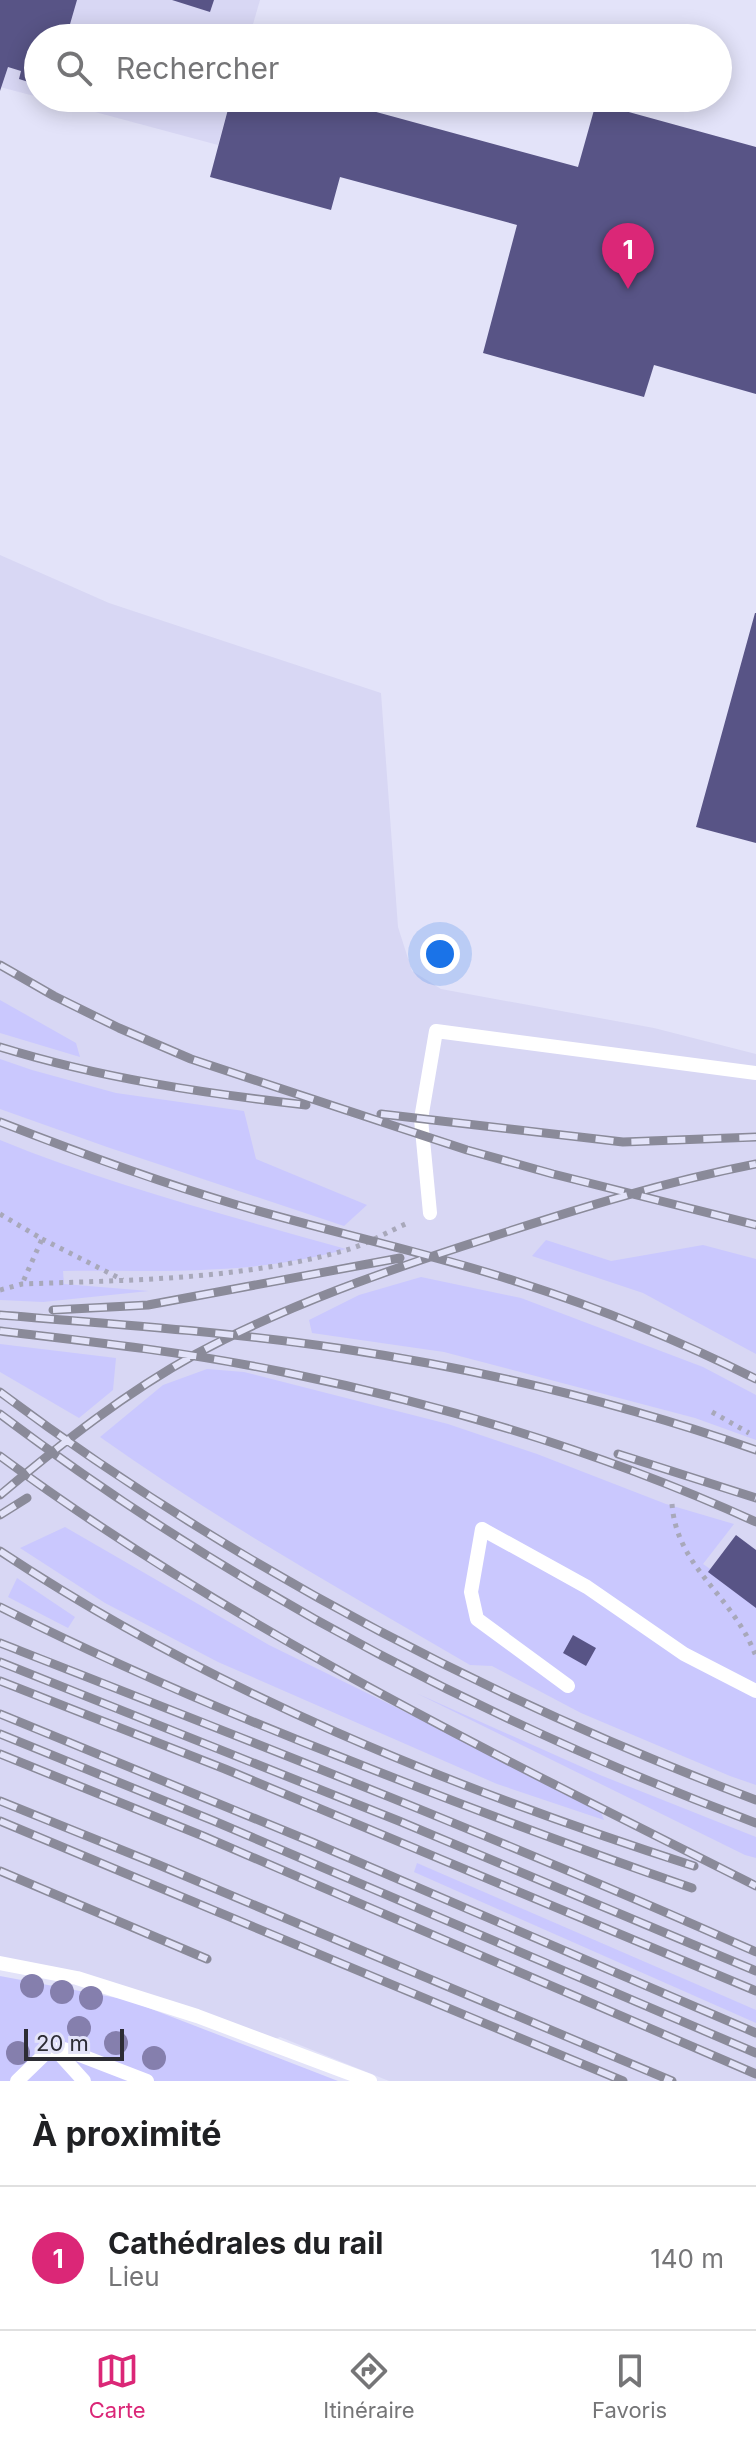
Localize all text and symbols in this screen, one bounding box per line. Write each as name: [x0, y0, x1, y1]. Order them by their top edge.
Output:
search box: [24, 24, 732, 112]
icon: search: [52, 46, 96, 90]
text: Rechercher: [116, 50, 279, 86]
pin: 1: [602, 223, 654, 289]
your location: [420, 934, 460, 974]
scale bar: [24, 2025, 124, 2061]
text: 20 m: [36, 2030, 89, 2056]
text: À proximité: [32, 2113, 222, 2154]
text: Cathédrales du rail: [108, 2225, 383, 2261]
text: 1: [52, 2243, 64, 2274]
text: 140 m: [650, 2243, 724, 2274]
text: Lieu: [108, 2261, 160, 2292]
tab: Carte: [89, 2349, 146, 2423]
tab: Itinéraire: [323, 2349, 414, 2423]
tab: Favoris: [592, 2349, 667, 2423]

